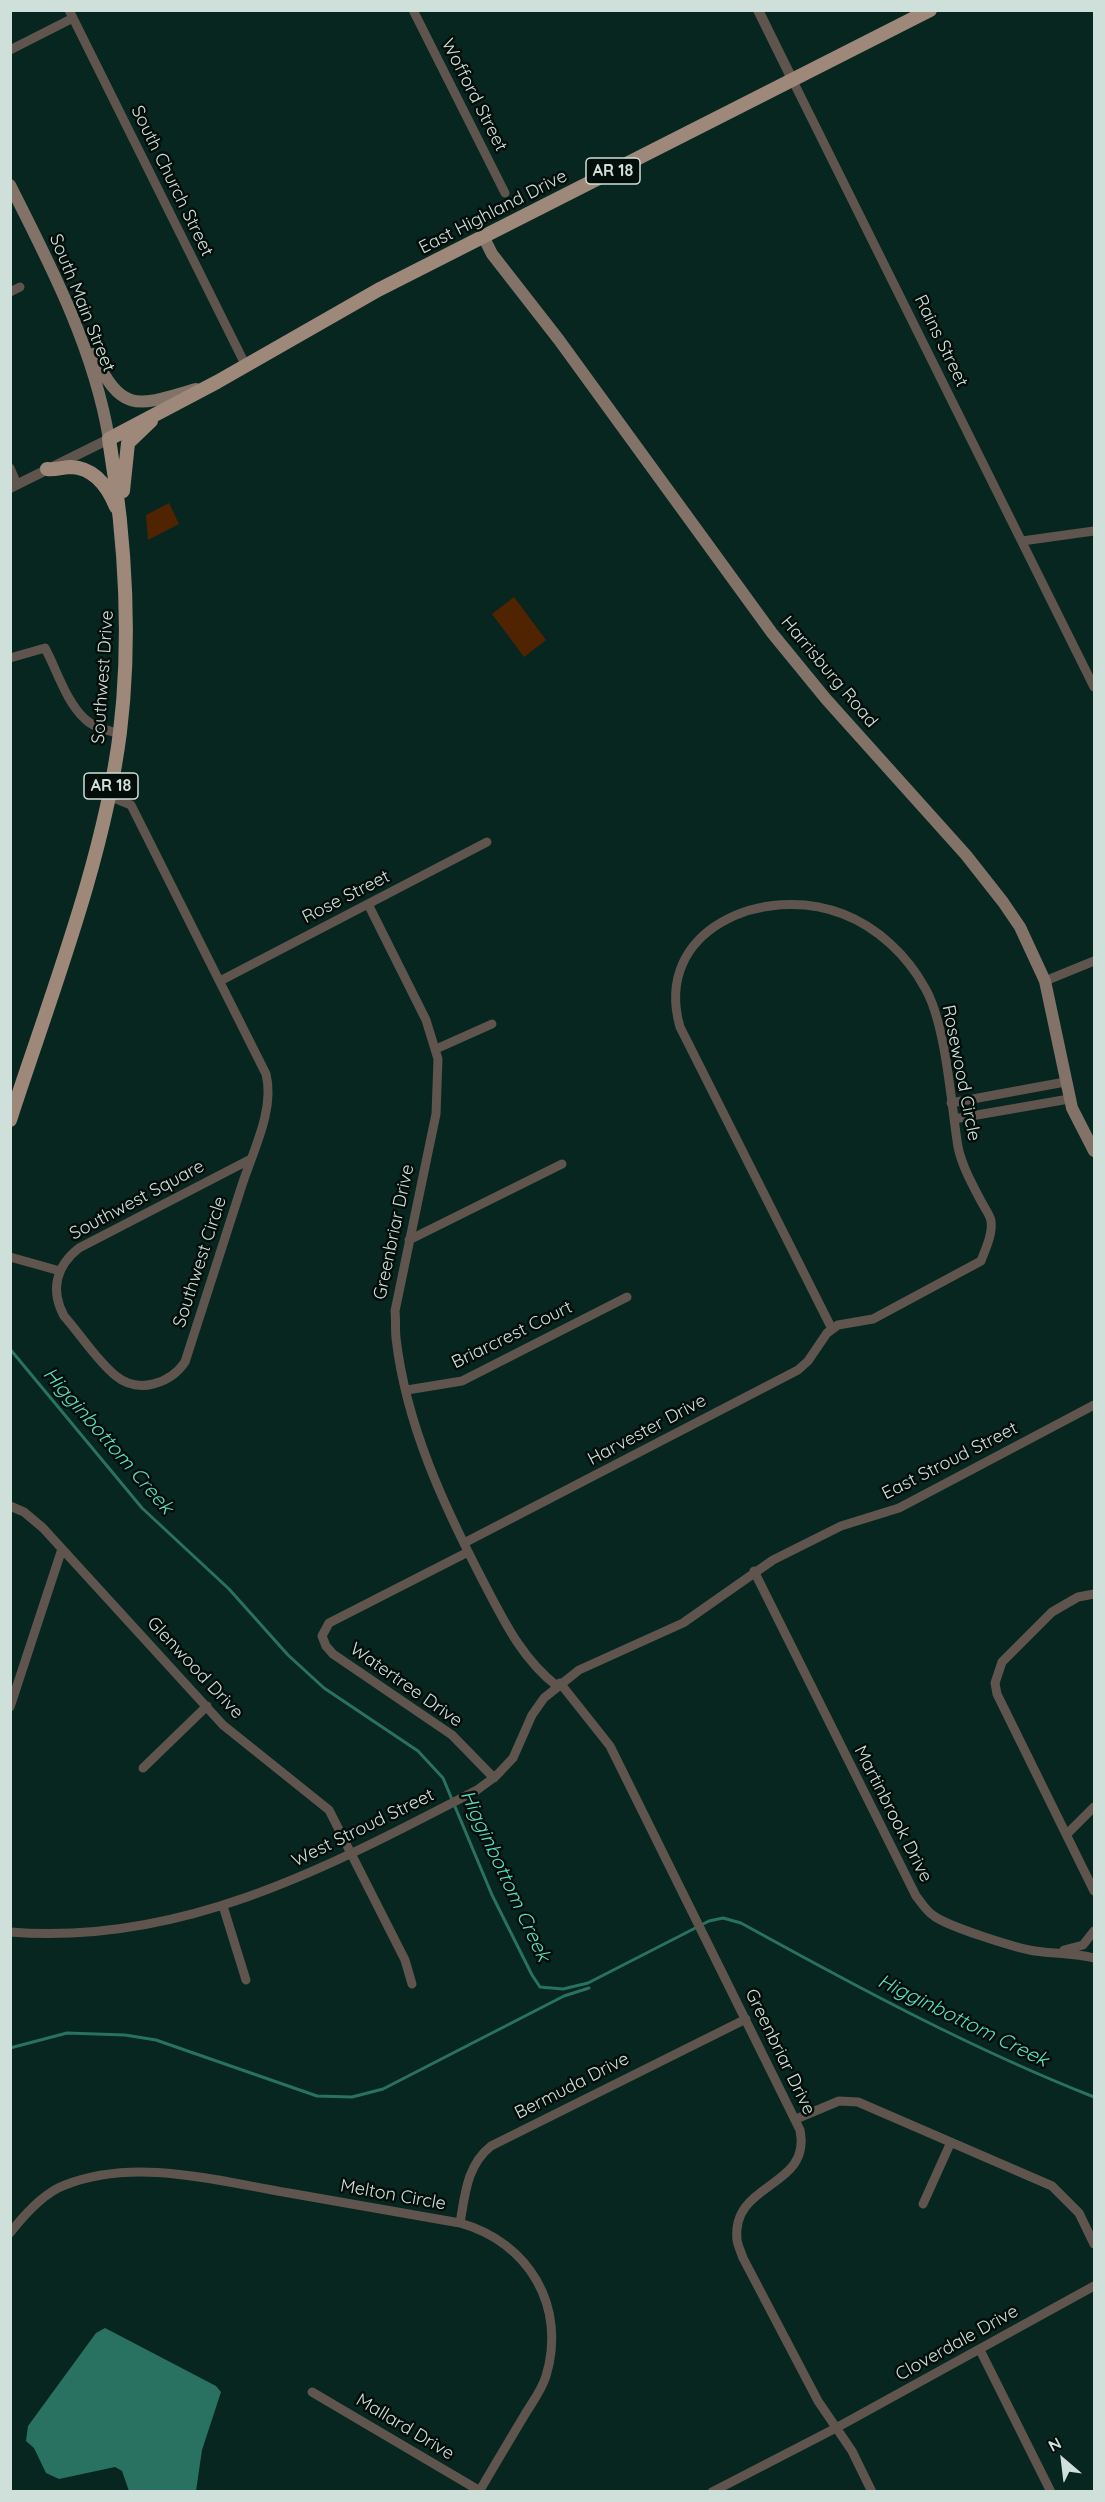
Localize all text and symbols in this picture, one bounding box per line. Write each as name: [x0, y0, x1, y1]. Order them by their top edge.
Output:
street label: Wofford Street: [436, 35, 512, 155]
street label: South Church Street: [126, 102, 218, 260]
road number: AR 18: [586, 158, 640, 184]
street label: East Highland Drive: [415, 165, 571, 259]
street label: South Main Street: [45, 231, 119, 375]
street label: Rains Street: [909, 291, 973, 391]
street label: Southwest Drive: [88, 609, 118, 745]
street label: Harrisburg Road: [776, 612, 882, 732]
road number: AR 18: [84, 773, 138, 799]
street label: Rose Street: [299, 866, 393, 928]
street label: Rosewood Circle: [937, 1003, 985, 1143]
street label: Southwest Square: [66, 1155, 208, 1245]
street label: Greenbriar Drive: [369, 1162, 419, 1302]
street label: Southwest Circle: [169, 1194, 231, 1330]
street label: Briarcrest Court: [448, 1297, 576, 1373]
water label: Higginbottom Creek: [38, 1363, 178, 1519]
street label: Harvester Drive: [584, 1390, 710, 1470]
street label: East Stroud Street: [879, 1417, 1021, 1505]
street label: Glenwood Drive: [142, 1613, 248, 1723]
street label: Watertree Drive: [346, 1638, 466, 1732]
street label: Martinbrook Drive: [849, 1742, 937, 1886]
street label: West Stroud Street: [288, 1784, 438, 1872]
water label: Higginbottom Creek: [455, 1786, 555, 1966]
water label: Higginbottom Creek: [874, 1969, 1052, 2073]
street label: Greenbriar Drive: [740, 1985, 820, 2119]
street label: Bermuda Drive: [511, 2048, 633, 2124]
street label: Melton Circle: [338, 2175, 448, 2215]
street label: Cloverdale Drive: [892, 2300, 1022, 2386]
street label: Mallard Drive: [352, 2389, 458, 2465]
north arrow: [1033, 2430, 1093, 2490]
text: N: [1045, 2433, 1064, 2456]

